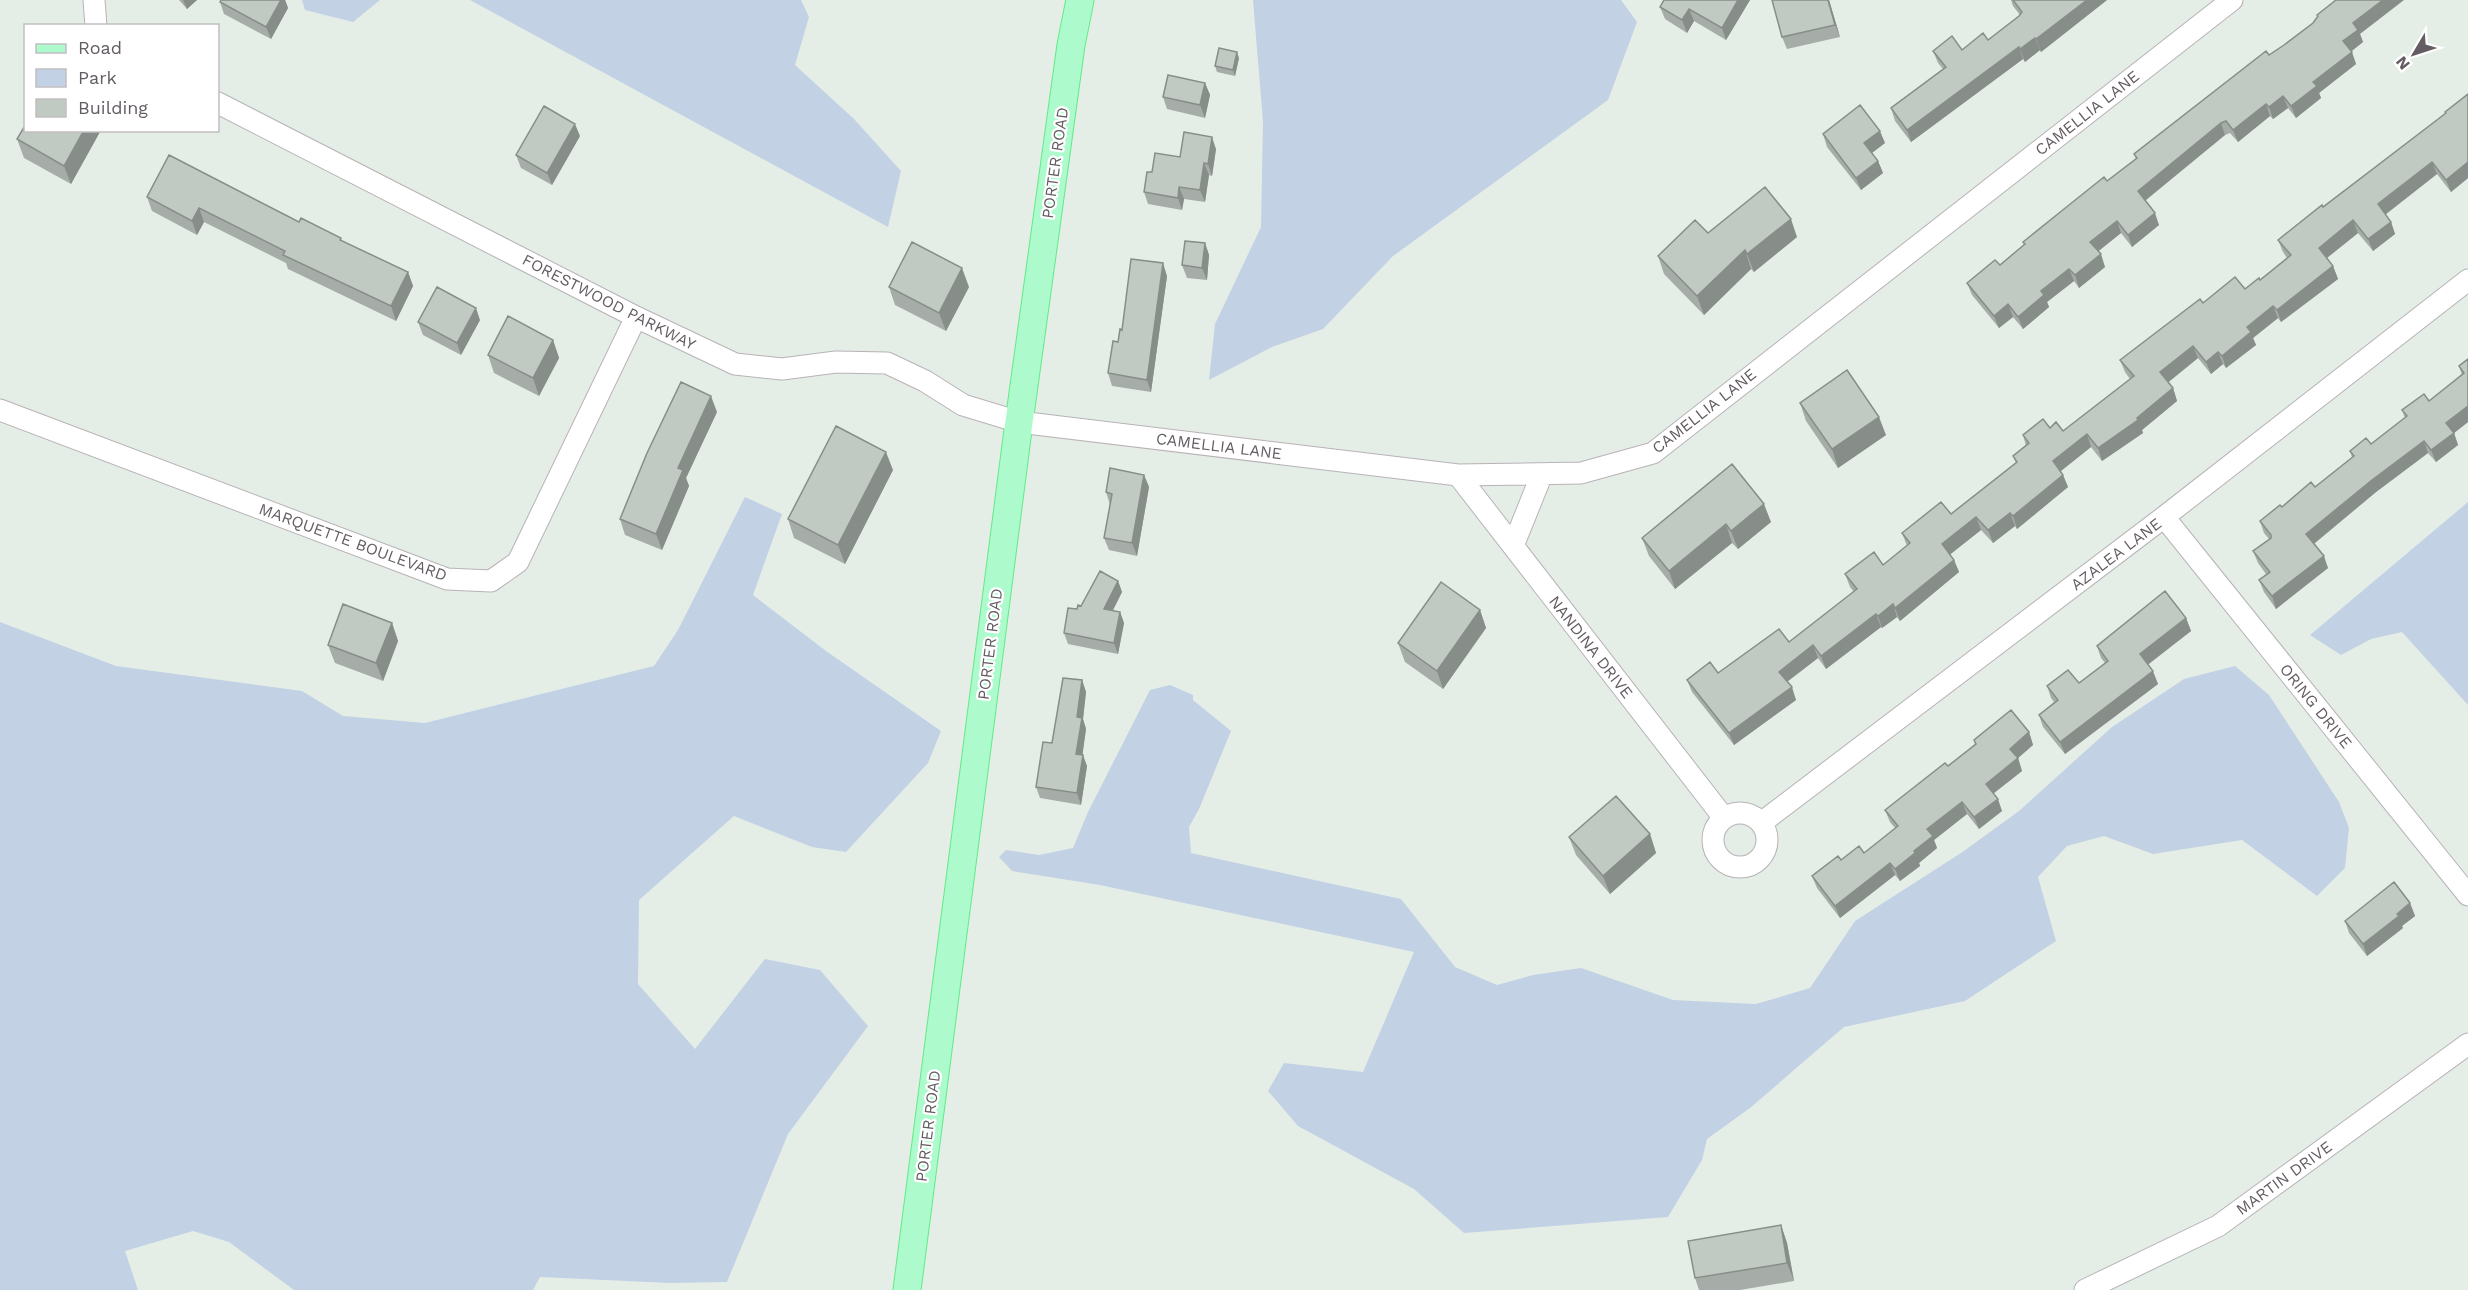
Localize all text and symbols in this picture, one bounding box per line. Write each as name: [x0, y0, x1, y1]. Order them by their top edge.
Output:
legend: [24, 24, 219, 132]
north arrow: [2384, 24, 2444, 84]
text: Road: [78, 37, 122, 58]
text: N: [2392, 53, 2414, 74]
street label: CAMELLIA LANE: [2031, 66, 2143, 160]
text: Park: [78, 67, 117, 88]
text: Building: [78, 97, 148, 118]
street label: PORTER ROAD: [1038, 106, 1072, 220]
street label: FORESTWOOD PARKWAY: [519, 250, 699, 354]
street label: CAMELLIA LANE: [1648, 364, 1760, 458]
street label: CAMELLIA LANE: [1155, 429, 1283, 463]
street label: MARQUETTE BOULEVARD: [256, 499, 450, 585]
street label: AZALEA LANE: [2067, 514, 2165, 594]
street label: PORTER ROAD: [974, 587, 1006, 701]
street label: NANDINA DRIVE: [1545, 592, 1637, 702]
street label: ORING DRIVE: [2276, 660, 2356, 752]
street label: PORTER ROAD: [912, 1069, 944, 1183]
street label: MARTIN DRIVE: [2232, 1137, 2336, 1219]

